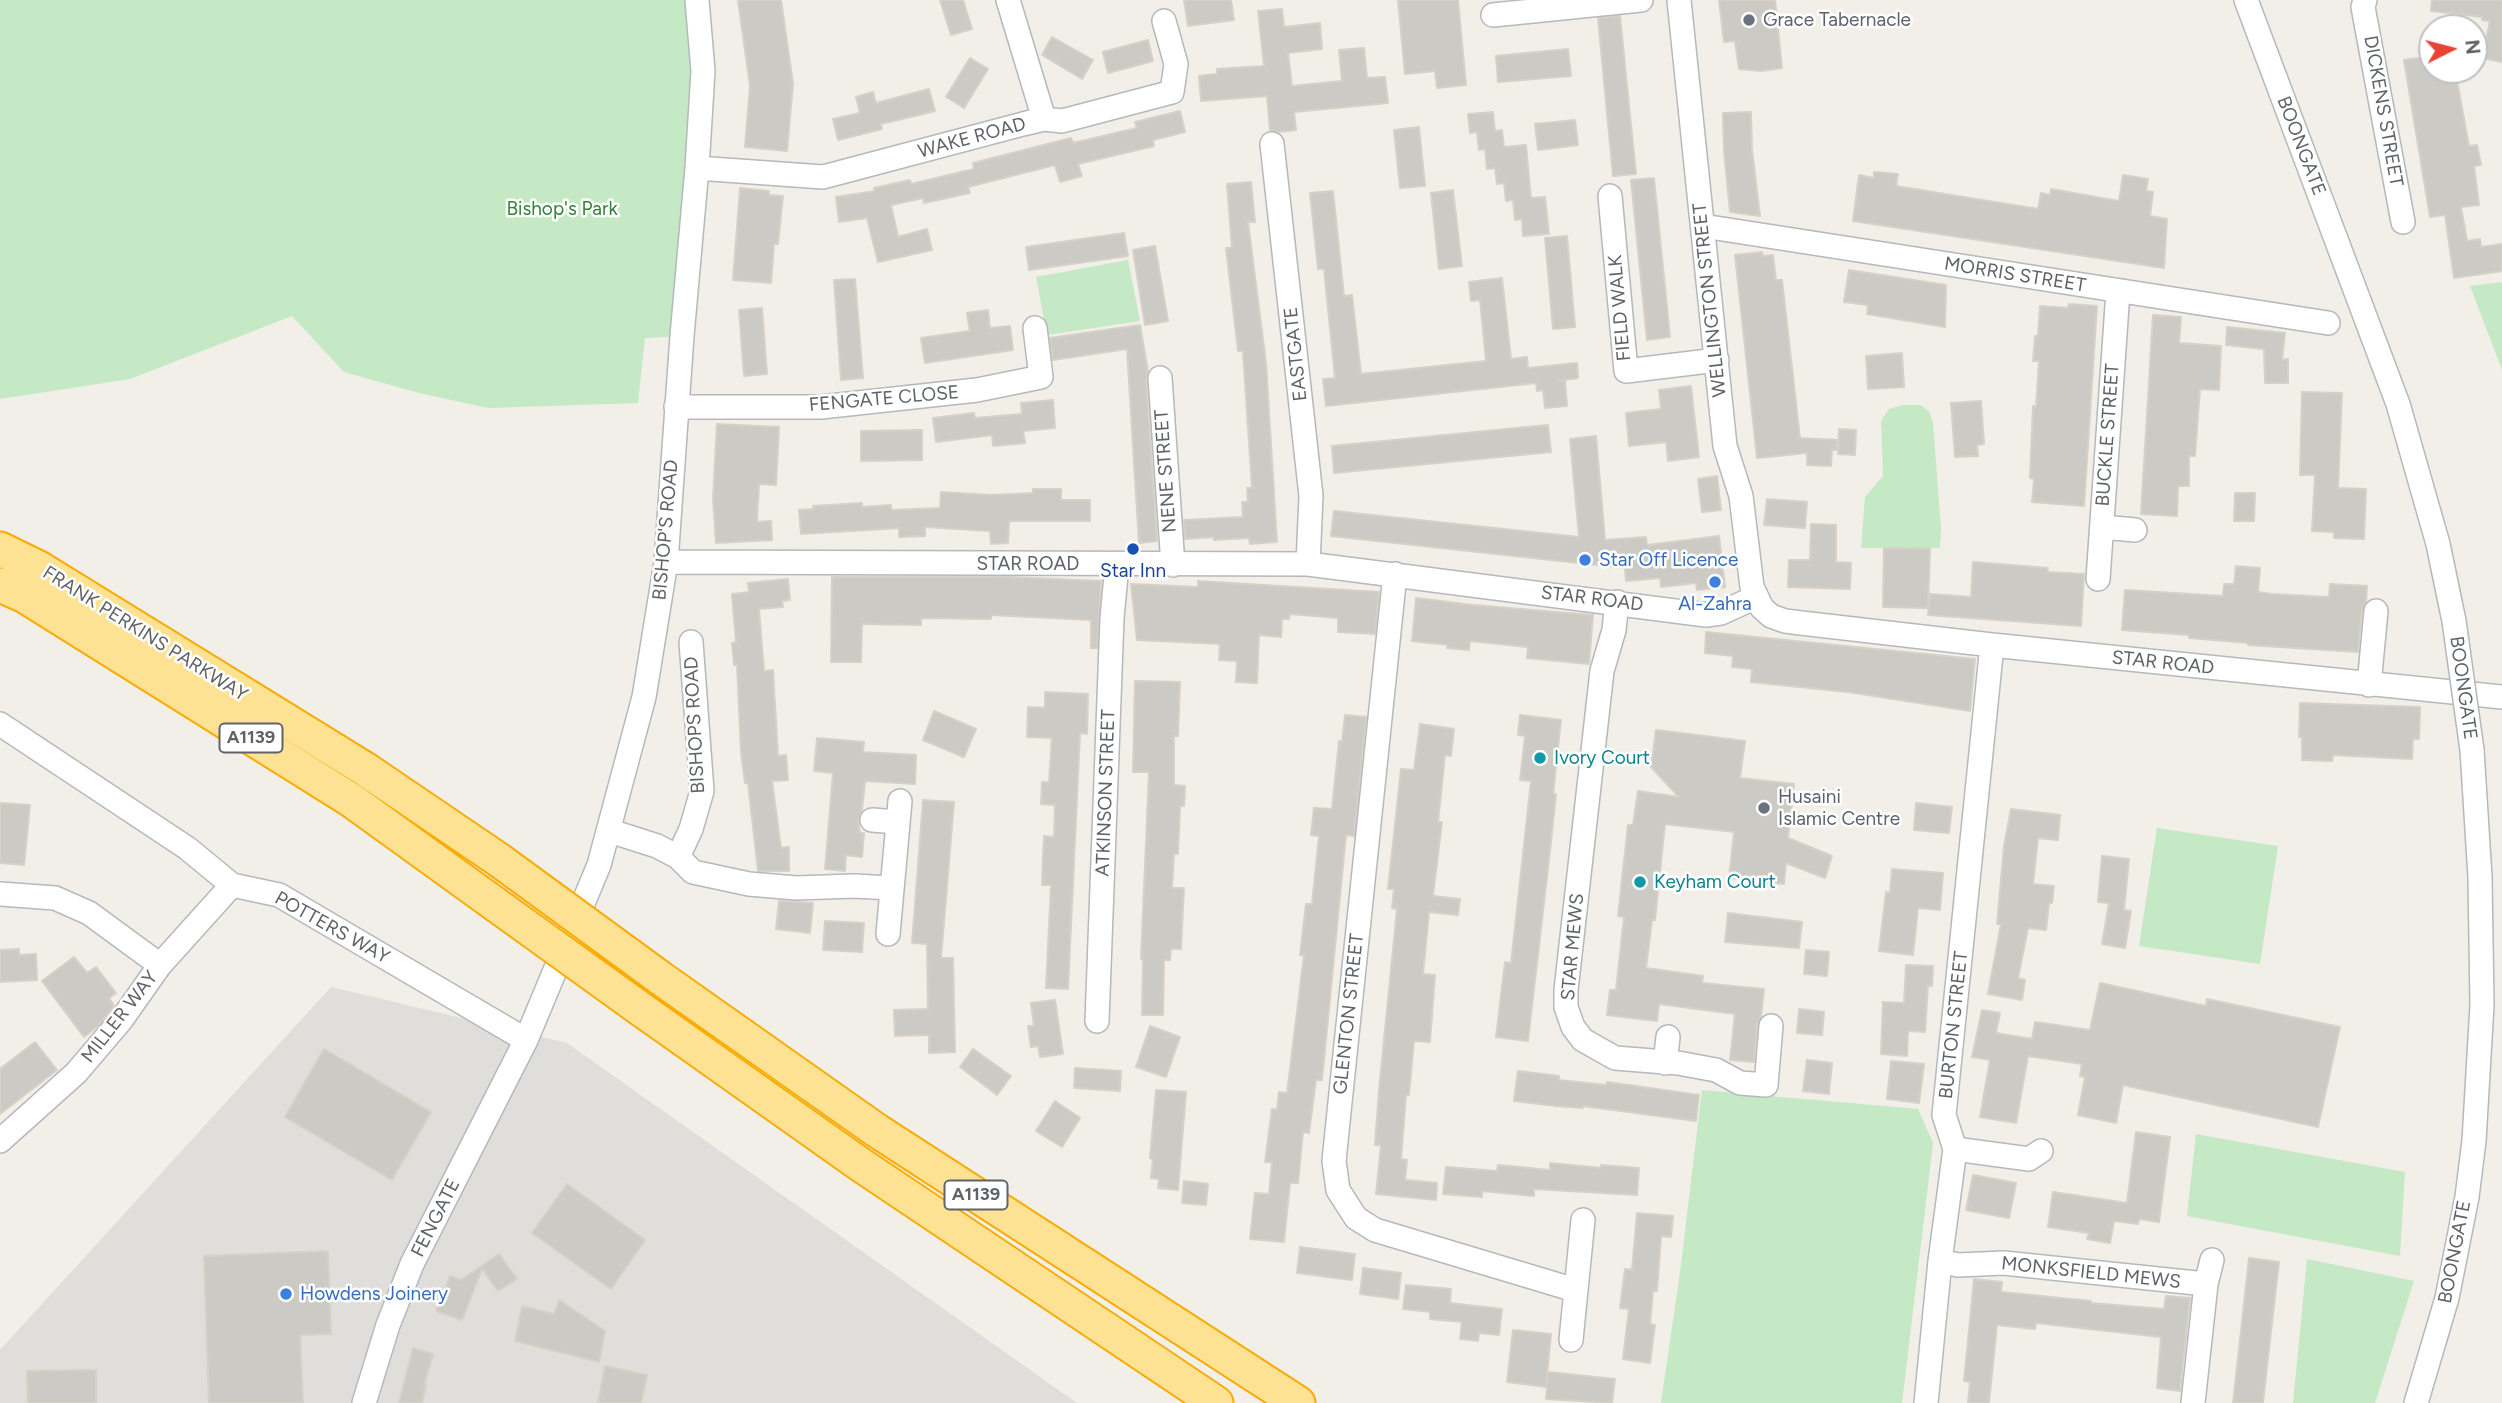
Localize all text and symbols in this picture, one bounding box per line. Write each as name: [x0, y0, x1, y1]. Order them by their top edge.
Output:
place label: Grace Tabernacle: [1763, 9, 1911, 31]
marker: Grace Tabernacle: [1741, 12, 1757, 28]
north arrow: [2418, 14, 2488, 84]
street label: DICKENS STREET: [2359, 34, 2407, 188]
text: N: [2460, 38, 2485, 55]
street label: BOONGATE: [2272, 93, 2330, 199]
street label: WAKE ROAD: [916, 113, 1028, 163]
park label: Bishop's Park: [506, 198, 618, 220]
street label: WELLINGTON STREET: [1688, 202, 1732, 398]
street label: MORRIS STREET: [1943, 253, 2087, 297]
street label: FIELD WALK: [1604, 254, 1636, 362]
street label: EASTGATE: [1280, 306, 1312, 402]
street label: BUCKLE STREET: [2092, 363, 2124, 507]
street label: FENGATE CLOSE: [808, 381, 960, 417]
street label: NENE STREET: [1150, 409, 1182, 533]
street label: BISHOP'S ROAD: [648, 459, 684, 601]
marker: Star Inn: [1125, 541, 1141, 557]
place label: Star Off Licence: [1599, 549, 1738, 571]
marker: Star Off Licence: [1577, 552, 1593, 568]
street label: STAR ROAD: [977, 553, 1079, 575]
place label: Star Inn: [1100, 560, 1166, 582]
street label: FRANK PERKINS PARKWAY: [38, 561, 252, 707]
marker: Al-Zahra: [1707, 574, 1723, 590]
street label: STAR ROAD: [1540, 581, 1644, 617]
place label: Al-Zahra: [1678, 593, 1752, 615]
street label: BOONGATE: [2444, 635, 2482, 741]
street label: STAR ROAD: [2111, 646, 2215, 680]
street label: BISHOPS ROAD: [680, 656, 710, 794]
street label: ATKINSON STREET: [1092, 709, 1120, 877]
road number: A1139: [219, 724, 282, 752]
place label: Ivory Court: [1554, 747, 1650, 769]
marker: Ivory Court: [1532, 750, 1548, 766]
place label: Husaini Islamic Centre: [1778, 786, 1900, 830]
marker: Husaini Islamic Centre: [1756, 800, 1772, 816]
place label: Keyham Court: [1654, 871, 1776, 893]
marker: Keyham Court: [1632, 874, 1648, 890]
street label: POTTERS WAY: [271, 887, 393, 969]
street label: STAR MEWS: [1557, 892, 1589, 1002]
street label: GLENTON STREET: [1329, 932, 1369, 1096]
street label: BURTON STREET: [1935, 950, 1973, 1100]
street label: MILLER WAY: [77, 966, 163, 1068]
street label: FENGATE: [407, 1175, 465, 1261]
road number: A1139: [944, 1180, 1007, 1210]
street label: BOONGATE: [2434, 1199, 2476, 1305]
street label: MONKSFIELD MEWS: [2000, 1252, 2182, 1294]
place label: Howdens Joinery: [300, 1283, 448, 1305]
marker: Howdens Joinery: [278, 1286, 294, 1302]

